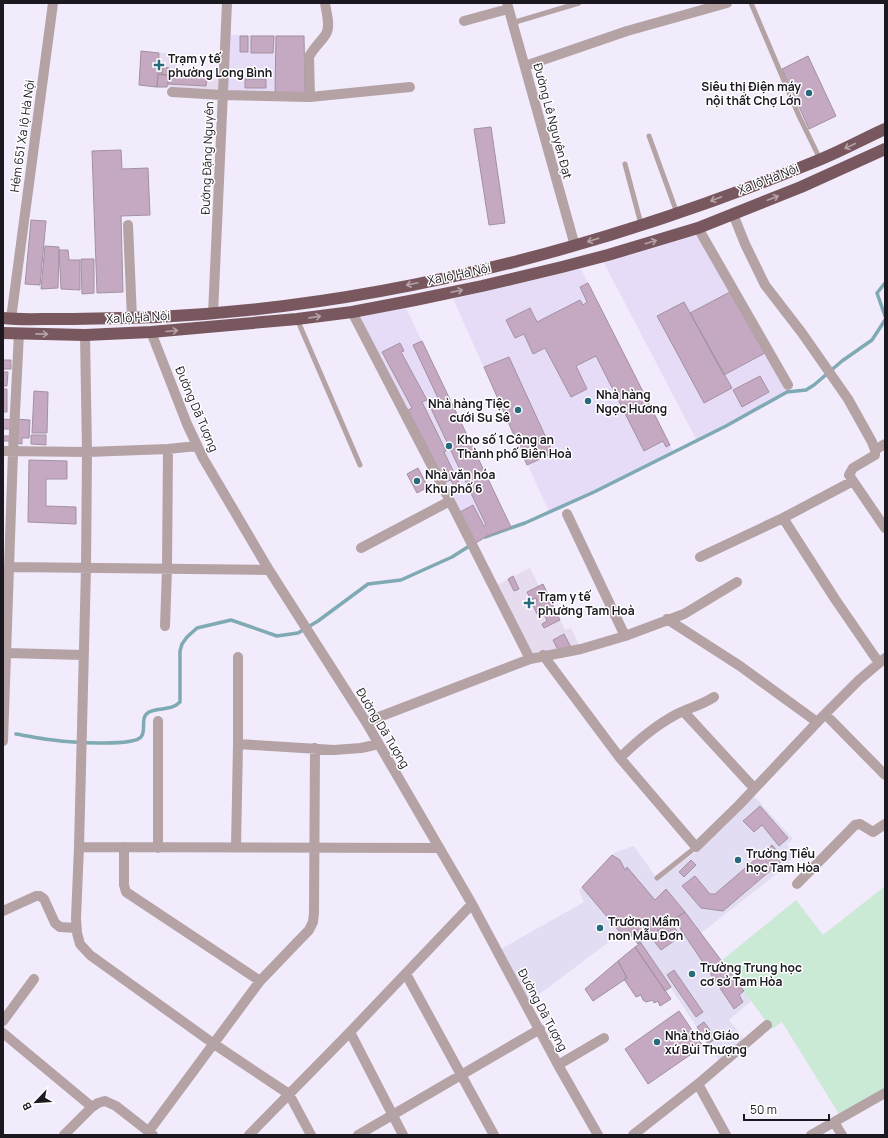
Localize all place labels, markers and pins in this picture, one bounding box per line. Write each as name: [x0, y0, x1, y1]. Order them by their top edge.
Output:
place label: Trạm y tế phường Long Bình: [168, 50, 272, 81]
marker: Trạm y tế phường Long Bình: [153, 59, 165, 71]
place label: Siêu thị Điện máy nội thất Chợ Lớn: [701, 78, 801, 109]
marker: Siêu thị Điện máy nội thất Chợ Lớn: [804, 88, 814, 98]
place label: Nhà hàng Ngọc Hương: [596, 386, 667, 417]
place label: Nhà hàng Tiệc cưới Su Sê: [428, 395, 510, 426]
marker: Nhà hàng Ngọc Hương: [583, 396, 593, 406]
marker: Nhà hàng Tiệc cưới Su Sê: [513, 405, 523, 415]
place label: Kho số 1 Công an Thành phố Biên Hoà: [457, 431, 572, 462]
marker: Kho số 1 Công an Thành phố Biên Hoà: [444, 441, 454, 451]
place label: Nhà văn hóa Khu phố 6: [425, 466, 495, 497]
marker: Nhà văn hóa Khu phố 6: [412, 476, 422, 486]
place label: Trạm y tế phường Tam Hoà: [538, 588, 635, 619]
marker: Trạm y tế phường Tam Hoà: [523, 597, 535, 609]
place label: Trường Tiểu học Tam Hòa: [746, 845, 820, 876]
marker: Trường Tiểu học Tam Hòa: [733, 855, 743, 865]
place label: Trường Mầm non Mẫu Đơn: [608, 913, 683, 944]
marker: Trường Mầm non Mẫu Đơn: [595, 923, 605, 933]
place label: Trường Trung học cơ sở Tam Hòa: [700, 959, 802, 990]
marker: Trường Trung học cơ sở Tam Hòa: [687, 969, 697, 979]
place label: Nhà thờ Giáo xứ Bùi Thượng: [665, 1027, 747, 1058]
marker: Nhà thờ Giáo xứ Bùi Thượng: [652, 1037, 662, 1047]

